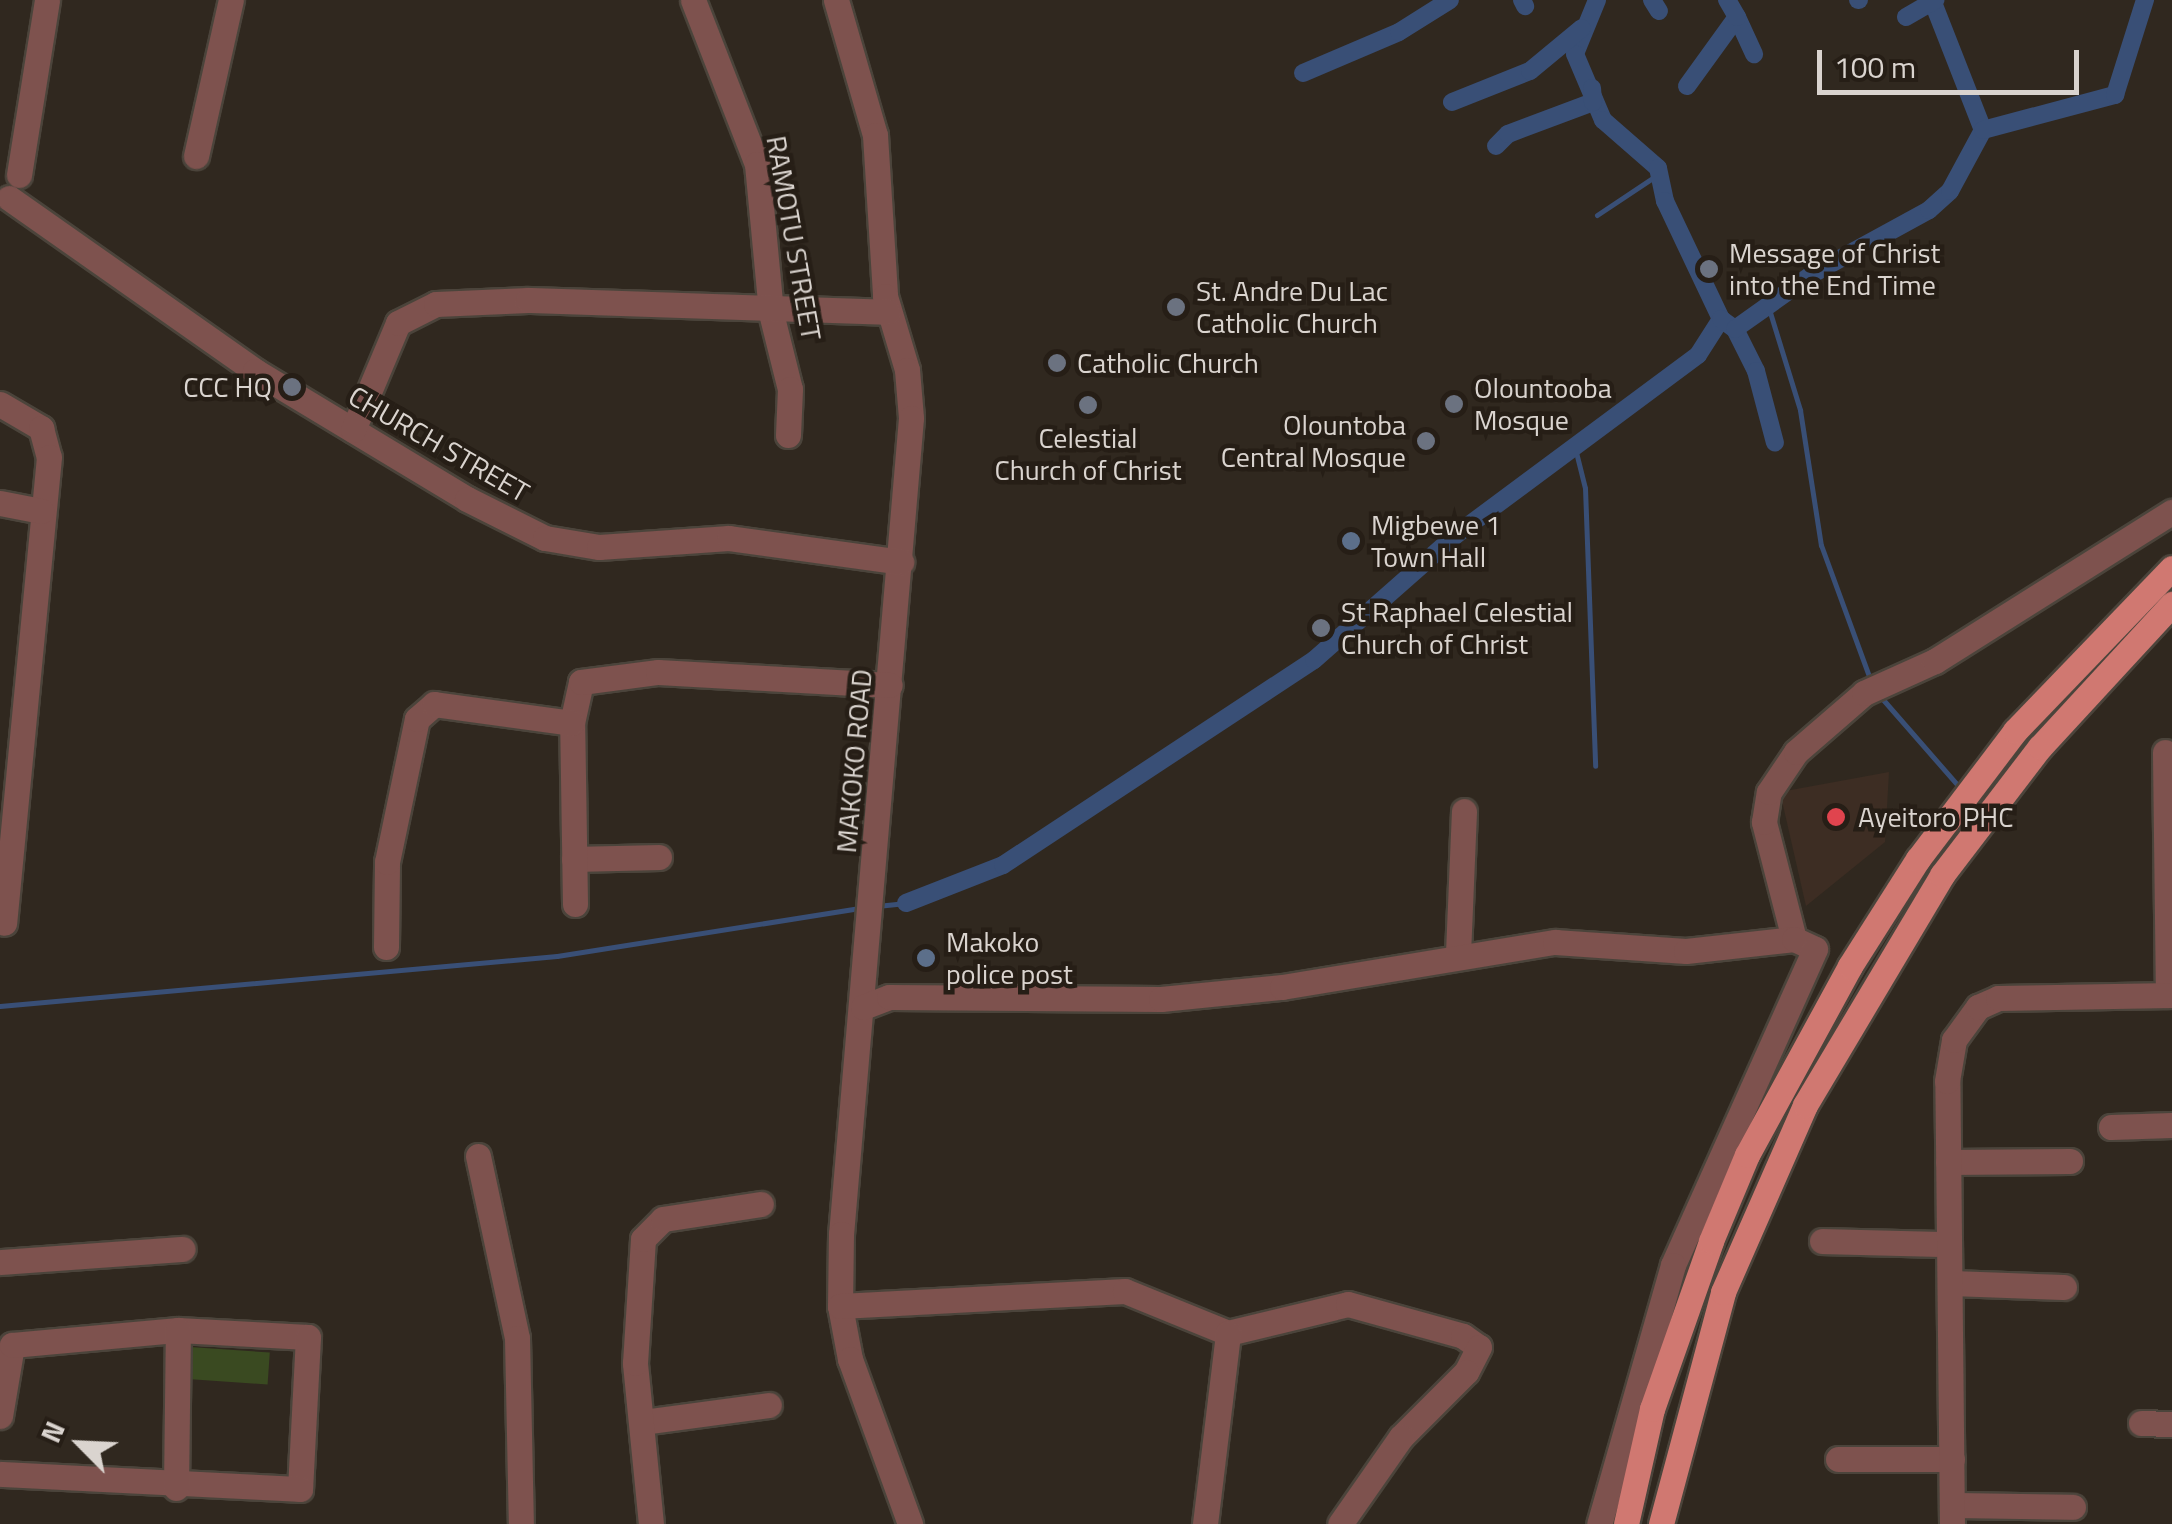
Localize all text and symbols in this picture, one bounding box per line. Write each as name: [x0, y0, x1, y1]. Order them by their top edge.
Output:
scale bar: [1822, 30, 2084, 92]
text: 100 m: [1834, 44, 1916, 90]
street label: RAMOTU STREET: [759, 133, 829, 343]
place label: Message of Christ into the End Time: [1729, 236, 1940, 302]
marker: Message of Christ into the End Time: [1698, 258, 1720, 280]
place label: St. Andre Du Lac Catholic Church: [1196, 274, 1388, 340]
marker: St. Andre Du Lac Catholic Church: [1165, 296, 1187, 318]
place label: Catholic Church: [1077, 346, 1259, 380]
marker: Catholic Church: [1046, 352, 1068, 374]
place label: CCC HQ: [183, 370, 272, 404]
place label: Olountooba Mosque: [1474, 371, 1612, 437]
marker: CCC HQ: [281, 376, 303, 398]
street label: CHURCH STREET: [343, 379, 535, 509]
marker: Olountooba Mosque: [1443, 393, 1465, 415]
marker: Celestial Church of Christ: [1077, 394, 1099, 416]
place label: Olountoba Central Mosque: [1221, 408, 1406, 474]
place label: Celestial Church of Christ: [994, 421, 1182, 487]
marker: Olountoba Central Mosque: [1415, 430, 1437, 452]
place label: Migbewe 1 Town Hall: [1371, 508, 1501, 574]
marker: Migbewe 1 Town Hall: [1340, 530, 1362, 552]
place label: St Raphael Celestial Church of Christ: [1341, 595, 1573, 661]
marker: St Raphael Celestial Church of Christ: [1310, 617, 1332, 639]
street label: MAKOKO ROAD: [829, 668, 879, 854]
place label: Ayeitoro PHC: [1858, 800, 2013, 834]
marker: Ayeitoro PHC: [1823, 804, 1849, 830]
place label: Makoko police post: [946, 925, 1073, 991]
marker: Makoko police post: [915, 947, 937, 969]
north arrow: [30, 1394, 130, 1494]
text: N: [29, 1414, 76, 1449]

